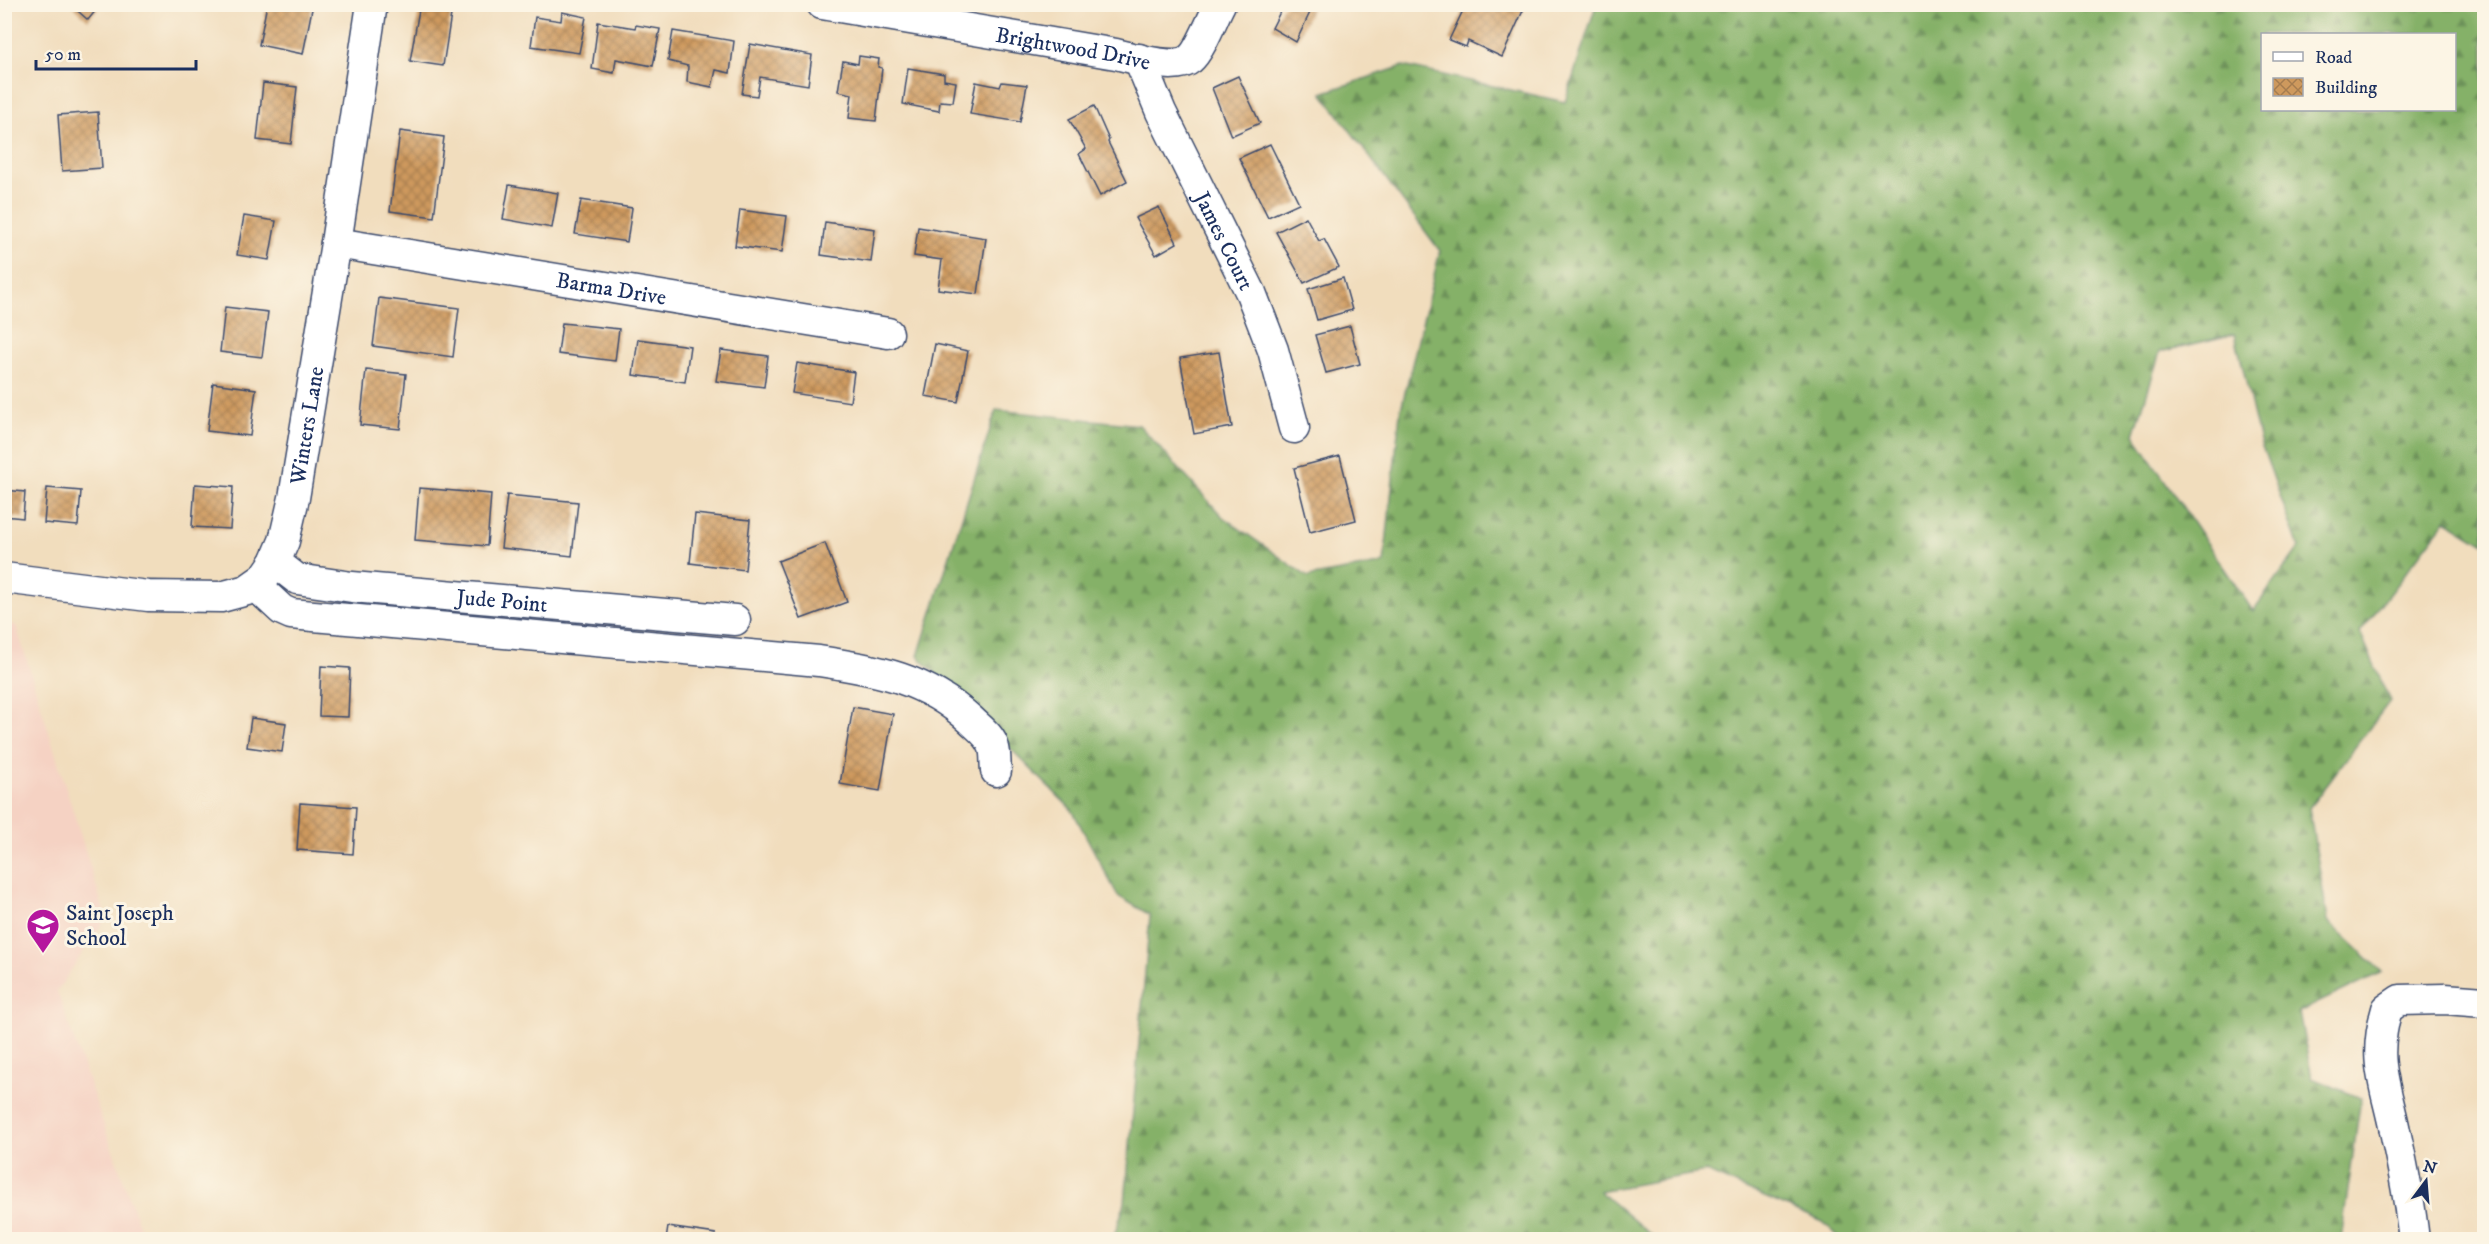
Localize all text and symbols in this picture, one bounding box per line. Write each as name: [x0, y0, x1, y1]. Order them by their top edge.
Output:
street label: Brightwood Drive: [993, 22, 1153, 77]
scale bar: [36, 33, 196, 71]
legend: [2261, 33, 2456, 111]
text: 50 m: [45, 44, 81, 66]
text: Road: [2315, 47, 2352, 69]
text: Building: [2315, 77, 2377, 99]
street label: James Court: [1187, 186, 1259, 295]
street label: Barma Drive: [554, 267, 668, 312]
street label: Winters Lane: [284, 364, 330, 488]
street label: Jude Point: [453, 584, 548, 619]
place label: Saint Joseph School: [66, 900, 174, 952]
school or university icon: Saint Joseph School: [25, 907, 61, 954]
north arrow: [2396, 1151, 2456, 1211]
text: N: [2421, 1156, 2439, 1179]

